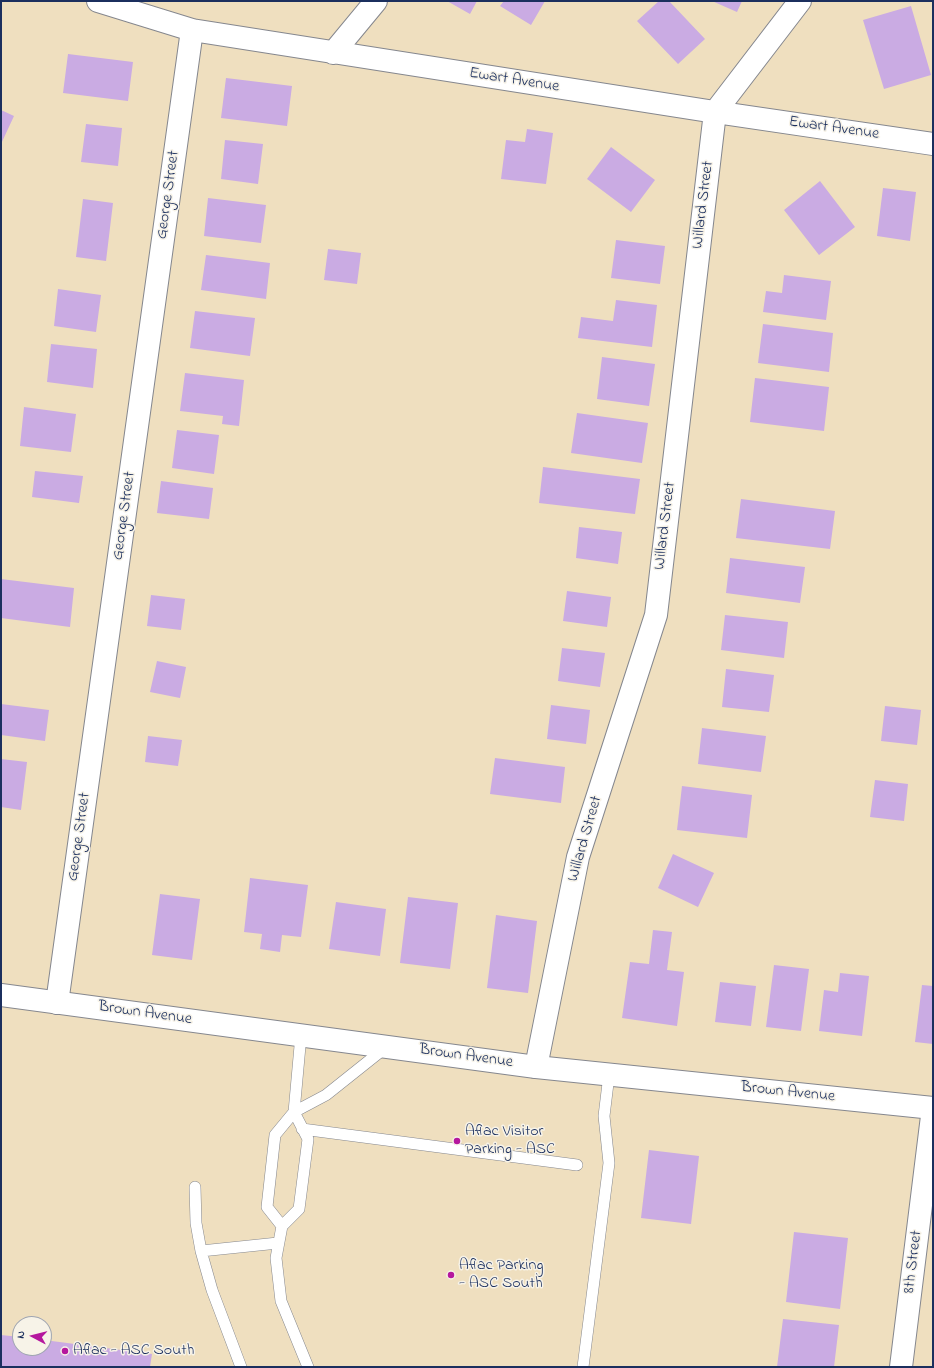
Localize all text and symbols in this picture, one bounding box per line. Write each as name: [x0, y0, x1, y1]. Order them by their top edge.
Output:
street label: Ewart Avenue: [468, 64, 560, 98]
street label: Ewart Avenue: [788, 113, 880, 145]
street label: George Street: [153, 150, 185, 240]
street label: Willard Street: [689, 160, 719, 250]
street label: George Street: [109, 471, 141, 561]
street label: Willard Street: [651, 481, 681, 571]
street label: George Street: [64, 792, 96, 882]
street label: Willard Street: [565, 794, 607, 884]
street label: Brown Avenue: [97, 998, 193, 1030]
street label: Brown Avenue: [418, 1041, 514, 1073]
street label: Brown Avenue: [740, 1079, 836, 1107]
place label: Aflac Visitor Parking - ASC: [465, 1122, 555, 1160]
marker: Aflac Visitor Parking - ASC: [452, 1136, 462, 1146]
street label: 8th Street: [901, 1229, 927, 1295]
place label: Aflac Parking - ASC South: [459, 1256, 544, 1294]
marker: Aflac Parking - ASC South: [446, 1270, 456, 1280]
north arrow: [12, 1316, 52, 1356]
text: N: [13, 1330, 29, 1339]
place label: Aflac - ASC South: [73, 1341, 194, 1361]
marker: Aflac - ASC South: [60, 1346, 70, 1356]

